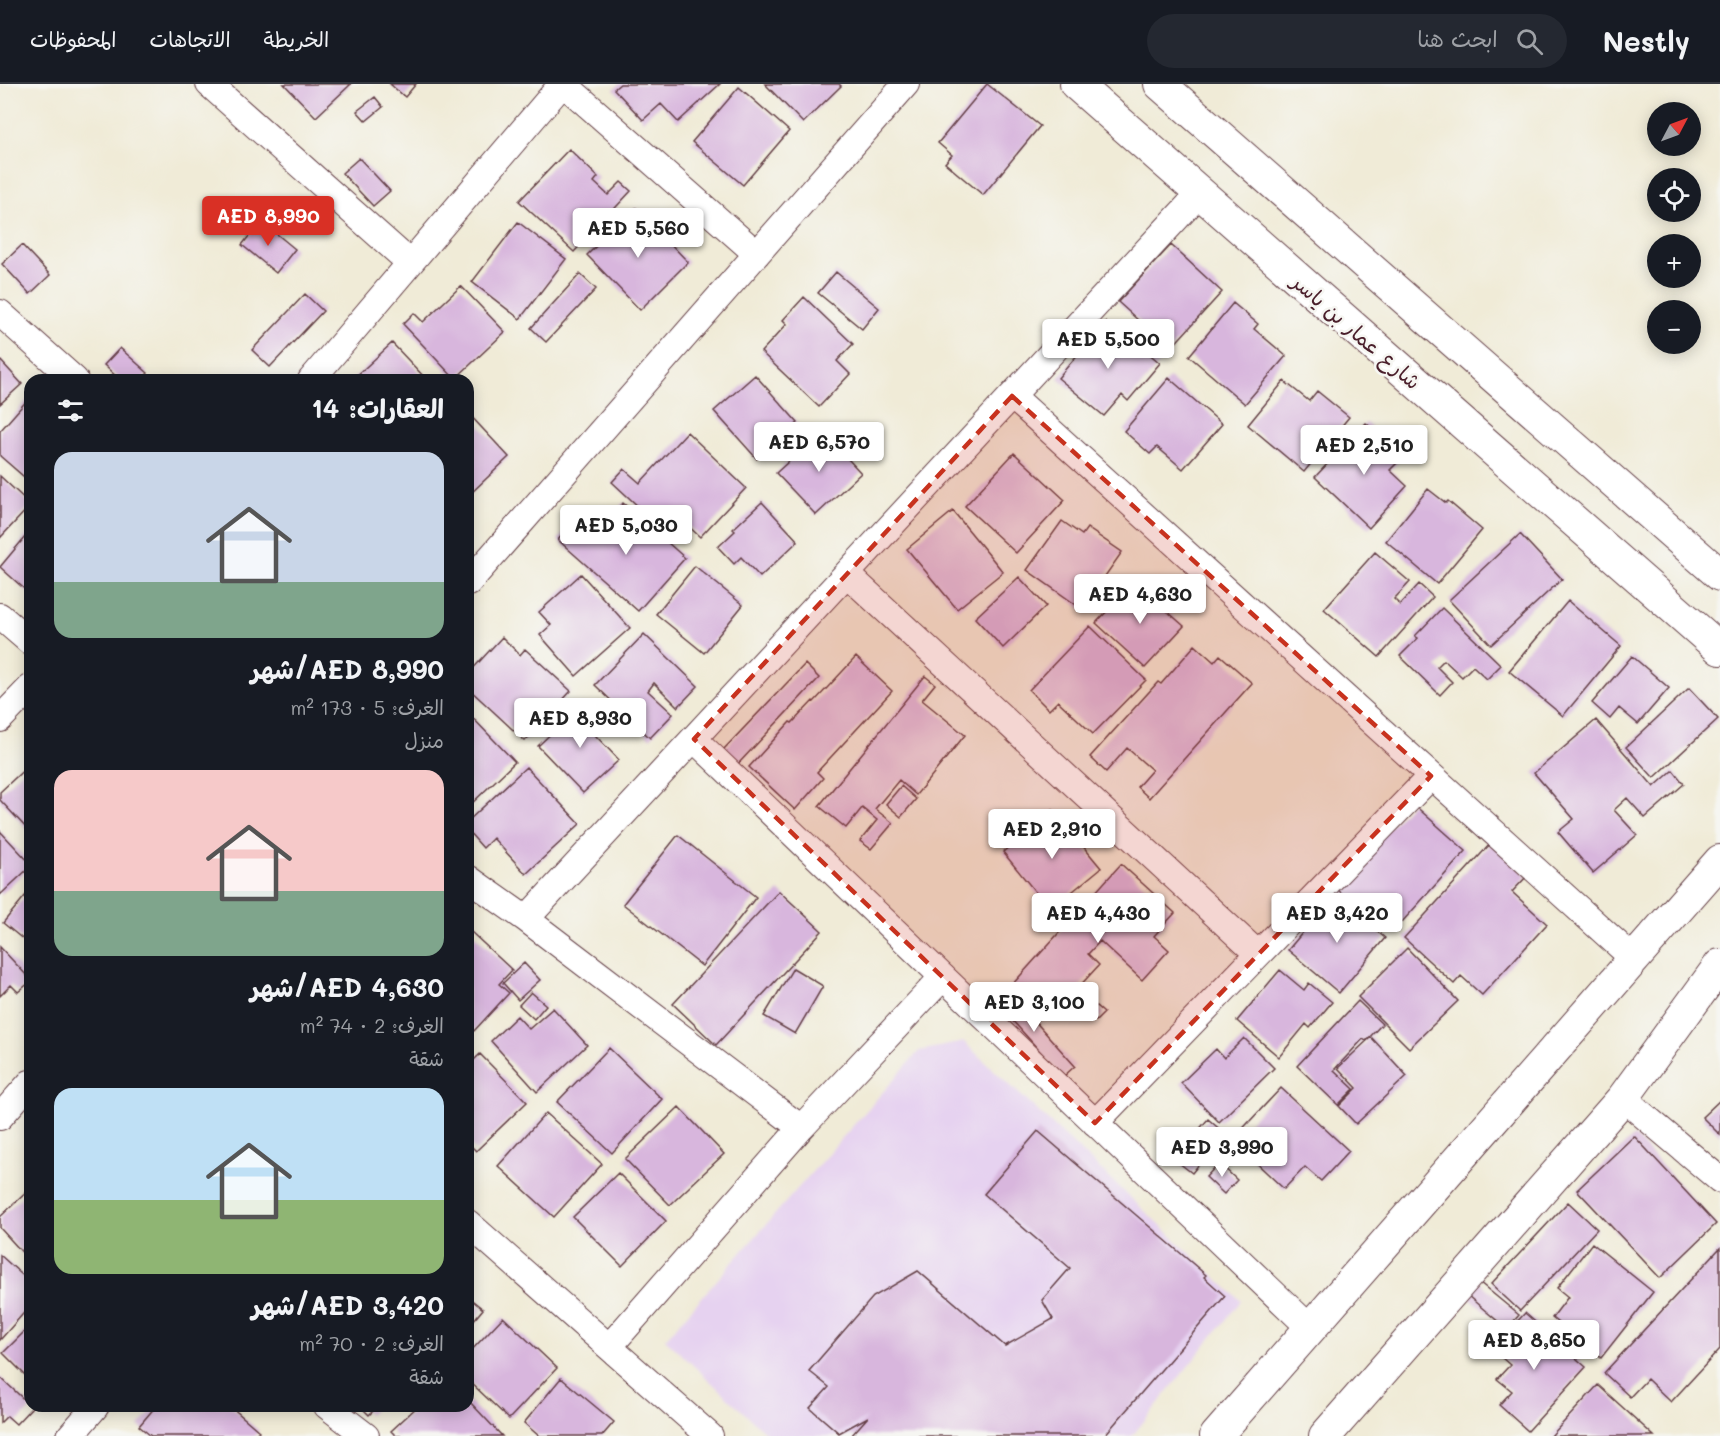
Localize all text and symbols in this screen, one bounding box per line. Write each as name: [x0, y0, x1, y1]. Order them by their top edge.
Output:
search box: [1147, 14, 1567, 68]
text: Nestly: [1603, 23, 1690, 59]
text: ابحث هنا: [1417, 24, 1498, 53]
text: المحفوظات: [30, 25, 116, 52]
text: الاتجاهات: [149, 25, 231, 52]
text: الخريطة: [264, 25, 329, 52]
icon: search: [1513, 25, 1546, 58]
north arrow: [1647, 102, 1701, 156]
map controls: [1647, 102, 1701, 354]
button: locate: [1647, 168, 1701, 222]
pin: AED 8,990: [199, 196, 337, 247]
text: AED 8,990: [216, 202, 320, 228]
pin: AED 5,560: [569, 208, 707, 259]
text: AED 5,560: [587, 214, 689, 240]
button: +: [1647, 234, 1701, 288]
street label: شارع عمار بن ياسر: [1283, 266, 1427, 397]
button: −: [1647, 300, 1701, 354]
pin: AED 5,500: [1039, 319, 1177, 370]
text: AED 5,500: [1056, 325, 1160, 351]
text: العقارات: 14: [311, 391, 444, 425]
icon: filters: [54, 394, 87, 427]
pin: AED 6,570: [750, 422, 888, 473]
pin: AED 2,510: [1295, 425, 1433, 476]
text: AED 6,570: [768, 428, 870, 454]
text: AED 2,510: [1315, 431, 1414, 457]
icon: home: [195, 491, 303, 599]
pin: AED 5,030: [557, 505, 695, 556]
text: AED 5,030: [574, 511, 678, 537]
pin: AED 4,630: [1071, 574, 1209, 625]
text: AED 4,630: [1088, 580, 1192, 606]
text: AED 8,990/شهر: [251, 652, 444, 686]
text: الغرف: 5 · 173 m²: [290, 694, 444, 720]
pin: AED 8,930: [511, 698, 649, 749]
text: AED 8,930: [528, 704, 632, 730]
text: منزل: [405, 727, 444, 753]
icon: home: [195, 809, 303, 917]
pin: AED 2,910: [983, 809, 1121, 860]
text: AED 2,910: [1002, 815, 1102, 841]
pin: AED 4,430: [1029, 893, 1167, 944]
pin: AED 3,420: [1268, 893, 1406, 944]
text: AED 4,430: [1046, 899, 1150, 925]
text: AED 3,420: [1285, 899, 1389, 925]
text: AED 4,630/شهر: [250, 970, 444, 1004]
pin: AED 3,100: [965, 982, 1103, 1033]
text: AED 3,100: [984, 988, 1085, 1014]
text: الغرف: 2 · 74 m²: [300, 1012, 444, 1038]
text: شقة: [409, 1045, 444, 1071]
icon: home: [195, 1127, 303, 1235]
pin: AED 3,990: [1153, 1127, 1291, 1178]
text: AED 3,990: [1170, 1133, 1274, 1159]
text: AED 3,420/شهر: [252, 1288, 444, 1322]
pin: AED 8,650: [1465, 1320, 1603, 1371]
text: AED 8,650: [1482, 1326, 1586, 1352]
text: الغرف: 2 · 70 m²: [299, 1330, 444, 1356]
text: شقة: [409, 1363, 444, 1389]

